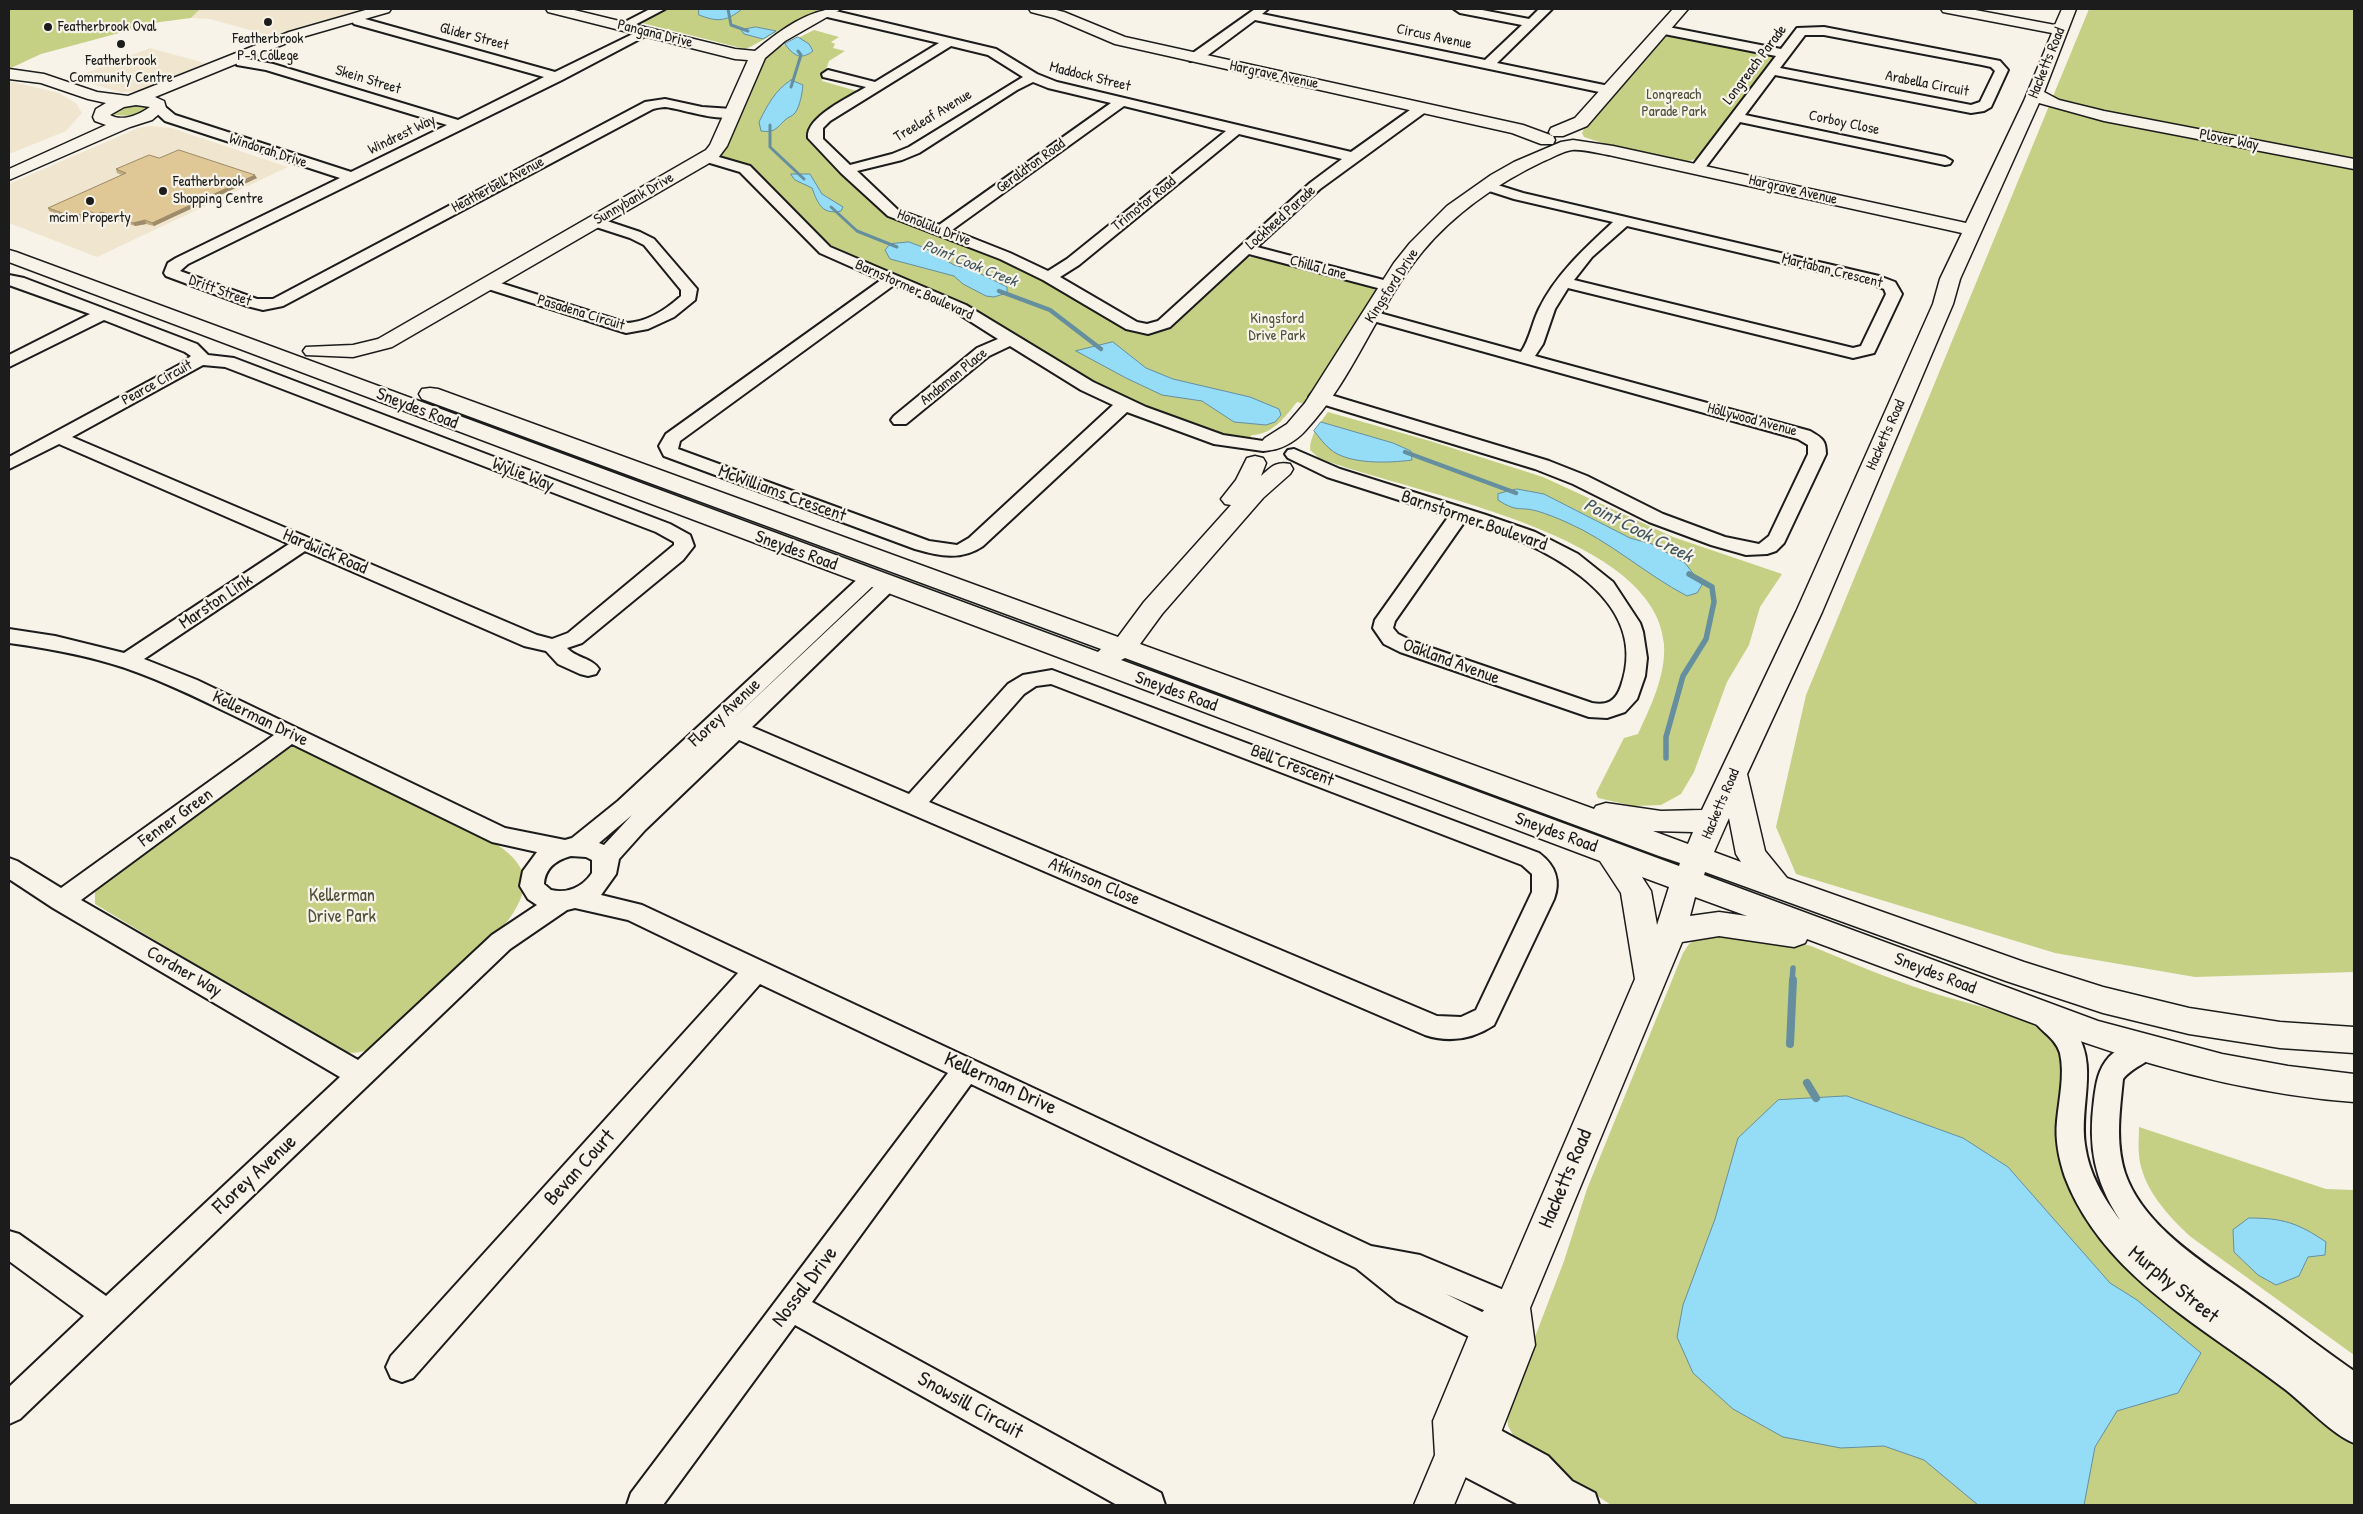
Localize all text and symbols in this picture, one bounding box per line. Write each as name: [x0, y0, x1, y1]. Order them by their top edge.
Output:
marker: Featherbrook P-9 College: [262, 16, 274, 28]
street label: Pangana Drive: [616, 16, 694, 52]
place label: Featherbrook Oval: [58, 18, 157, 36]
street label: Glider Street: [438, 19, 510, 55]
street label: Circus Avenue: [1395, 20, 1473, 54]
marker: Featherbrook Oval: [42, 21, 54, 33]
street label: Longreach Parade: [1719, 22, 1791, 108]
street label: Hacketts Road: [2025, 25, 2069, 101]
place label: Featherbrook P-9 College: [233, 30, 303, 65]
marker: Featherbrook Community Centre: [115, 38, 127, 50]
place label: Featherbrook Community Centre: [69, 52, 173, 87]
street label: Hargrave Avenue: [1228, 57, 1320, 93]
street label: Maddock Street: [1048, 58, 1132, 96]
street label: Skein Street: [333, 62, 403, 98]
street label: Arabella Circuit: [1884, 67, 1970, 101]
street label: Treeleaf Avenue: [891, 86, 975, 146]
park label: Longreach Parade Park: [1641, 86, 1707, 121]
street label: Corboy Close: [1807, 107, 1881, 139]
street label: Windrest Way: [365, 111, 439, 159]
street label: Plover Way: [2198, 125, 2260, 155]
street label: Windorah Drive: [227, 130, 309, 172]
street label: Geraldton Road: [993, 135, 1069, 197]
street label: Heatherbell Avenue: [449, 153, 547, 217]
street label: Sunnybank Drive: [591, 169, 677, 229]
street label: Hargrave Avenue: [1747, 171, 1839, 209]
place label: Featherbrook Shopping Centre: [173, 173, 263, 208]
street label: Trimotor Road: [1108, 173, 1180, 235]
street label: Lockheed Parade: [1242, 182, 1320, 254]
marker: Featherbrook Shopping Centre: [157, 185, 169, 197]
marker: mcim Property: [84, 195, 96, 207]
street label: Honolulu Drive: [895, 206, 973, 250]
place label: mcim Property: [49, 209, 131, 227]
water label: Point Cook Creek: [920, 236, 1020, 292]
street label: Kingsford Drive: [1361, 245, 1423, 327]
street label: Martaban Crescent: [1780, 250, 1884, 292]
street label: Chilla Lane: [1288, 252, 1348, 284]
street label: Barnstormer Boulevard: [852, 256, 976, 324]
street label: Drift Street: [186, 271, 254, 311]
street label: Pasadena Circuit: [535, 291, 627, 335]
park label: Kingsford Drive Park: [1249, 310, 1305, 345]
street label: Andaman Place: [917, 345, 991, 409]
street label: Pearce Circuit: [119, 356, 195, 410]
street label: Sneydes Road: [373, 384, 461, 434]
street label: Hacketts Road: [1863, 397, 1909, 473]
street label: Hollywood Avenue: [1705, 399, 1799, 441]
street label: Wylie Way: [489, 453, 557, 497]
street label: McWilliams Crescent: [715, 461, 849, 527]
street label: Barnstormer Boulevard: [1398, 486, 1550, 556]
water label: Point Cook Creek: [1580, 494, 1696, 568]
street label: Hardwick Road: [279, 524, 371, 580]
street label: Sneydes Road: [752, 526, 840, 576]
street label: Marston Link: [175, 570, 257, 634]
street label: Oakland Avenue: [1400, 635, 1502, 689]
street label: Sneydes Road: [1132, 667, 1220, 717]
street label: Florey Avenue: [685, 674, 765, 752]
street label: Kellerman Drive: [209, 687, 311, 751]
street label: Bell Crescent: [1247, 740, 1337, 792]
street label: Hacketts Road: [1698, 766, 1744, 842]
street label: Fenner Green: [135, 784, 217, 852]
street label: Sneydes Road: [1512, 808, 1600, 858]
street label: Atkinson Close: [1045, 853, 1143, 911]
park label: Kellerman Drive Park: [308, 885, 376, 928]
street label: Cordner Way: [143, 942, 225, 1002]
street label: Sneydes Road: [1891, 949, 1979, 999]
street label: Kellerman Drive: [940, 1047, 1060, 1121]
street label: Bevan Court: [539, 1125, 621, 1211]
street label: Hacketts Road: [1534, 1126, 1598, 1232]
street label: Florey Avenue: [208, 1130, 302, 1220]
street label: Murphy Street: [2123, 1241, 2223, 1329]
street label: Nossal Drive: [767, 1242, 843, 1332]
street label: Snowsill Circuit: [913, 1367, 1027, 1445]

